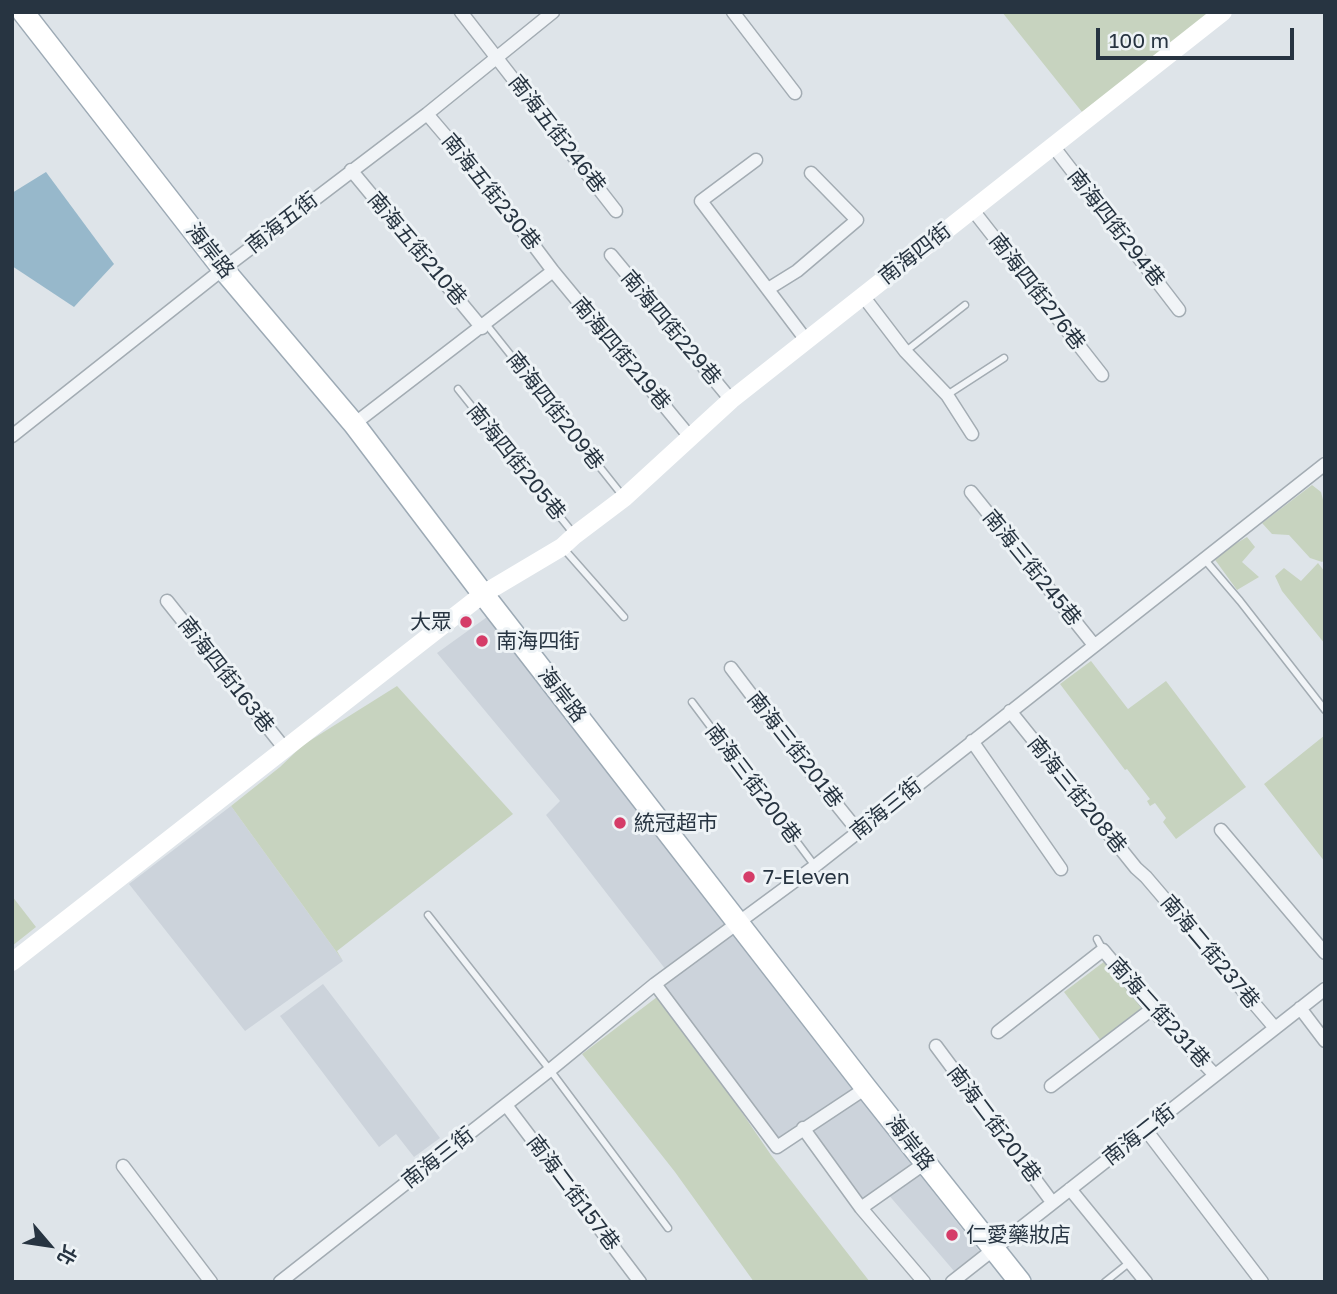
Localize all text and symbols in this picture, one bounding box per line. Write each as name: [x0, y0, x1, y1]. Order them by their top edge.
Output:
scale bar: [1099, 14, 1297, 58]
text: 100 m: [1109, 27, 1169, 53]
street label: 南海五街246巷: [503, 70, 611, 198]
street label: 南海五街230巷: [436, 129, 546, 255]
street label: 南海四街294巷: [1062, 164, 1170, 292]
street label: 南海五街: [241, 187, 323, 259]
street label: 南海五街210巷: [362, 187, 472, 311]
street label: 海岸路: [181, 218, 239, 284]
street label: 南海四街: [874, 218, 956, 290]
street label: 南海四街276巷: [984, 229, 1090, 355]
street label: 南海四街229巷: [616, 265, 726, 391]
street label: 南海四街219巷: [566, 292, 676, 416]
street label: 南海四街209巷: [501, 347, 609, 475]
street label: 南海四街205巷: [461, 399, 571, 525]
street label: 南海三街245巷: [977, 505, 1087, 631]
place label: 大眾: [410, 609, 452, 635]
street label: 南海四街163巷: [173, 612, 279, 738]
marker: 大眾: [458, 614, 474, 630]
place label: 南海四街: [496, 628, 580, 654]
marker: 南海四街: [474, 633, 490, 649]
street label: 海岸路: [533, 662, 591, 728]
street label: 南海三街201巷: [742, 687, 848, 813]
street label: 南海三街200巷: [700, 719, 806, 849]
street label: 南海三街208巷: [1022, 732, 1132, 858]
street label: 南海三街: [845, 773, 927, 845]
place label: 統冠超市: [634, 810, 718, 836]
marker: 統冠超市: [612, 815, 628, 831]
place label: 7-Eleven: [763, 864, 850, 890]
marker: 7-Eleven: [741, 869, 757, 885]
street label: 南海二街237巷: [1155, 890, 1265, 1014]
street label: 南海二街231巷: [1103, 953, 1215, 1073]
street label: 南海二街201巷: [942, 1060, 1046, 1188]
street label: 南海二街: [1098, 1099, 1180, 1171]
street label: 海岸路: [881, 1110, 939, 1176]
street label: 南海三街: [397, 1122, 479, 1194]
street label: 南海二街157巷: [521, 1130, 625, 1256]
north arrow: [14, 1210, 84, 1280]
place label: 仁愛藥妝店: [966, 1222, 1071, 1248]
marker: 仁愛藥妝店: [944, 1227, 960, 1243]
text: 北: [53, 1242, 82, 1269]

